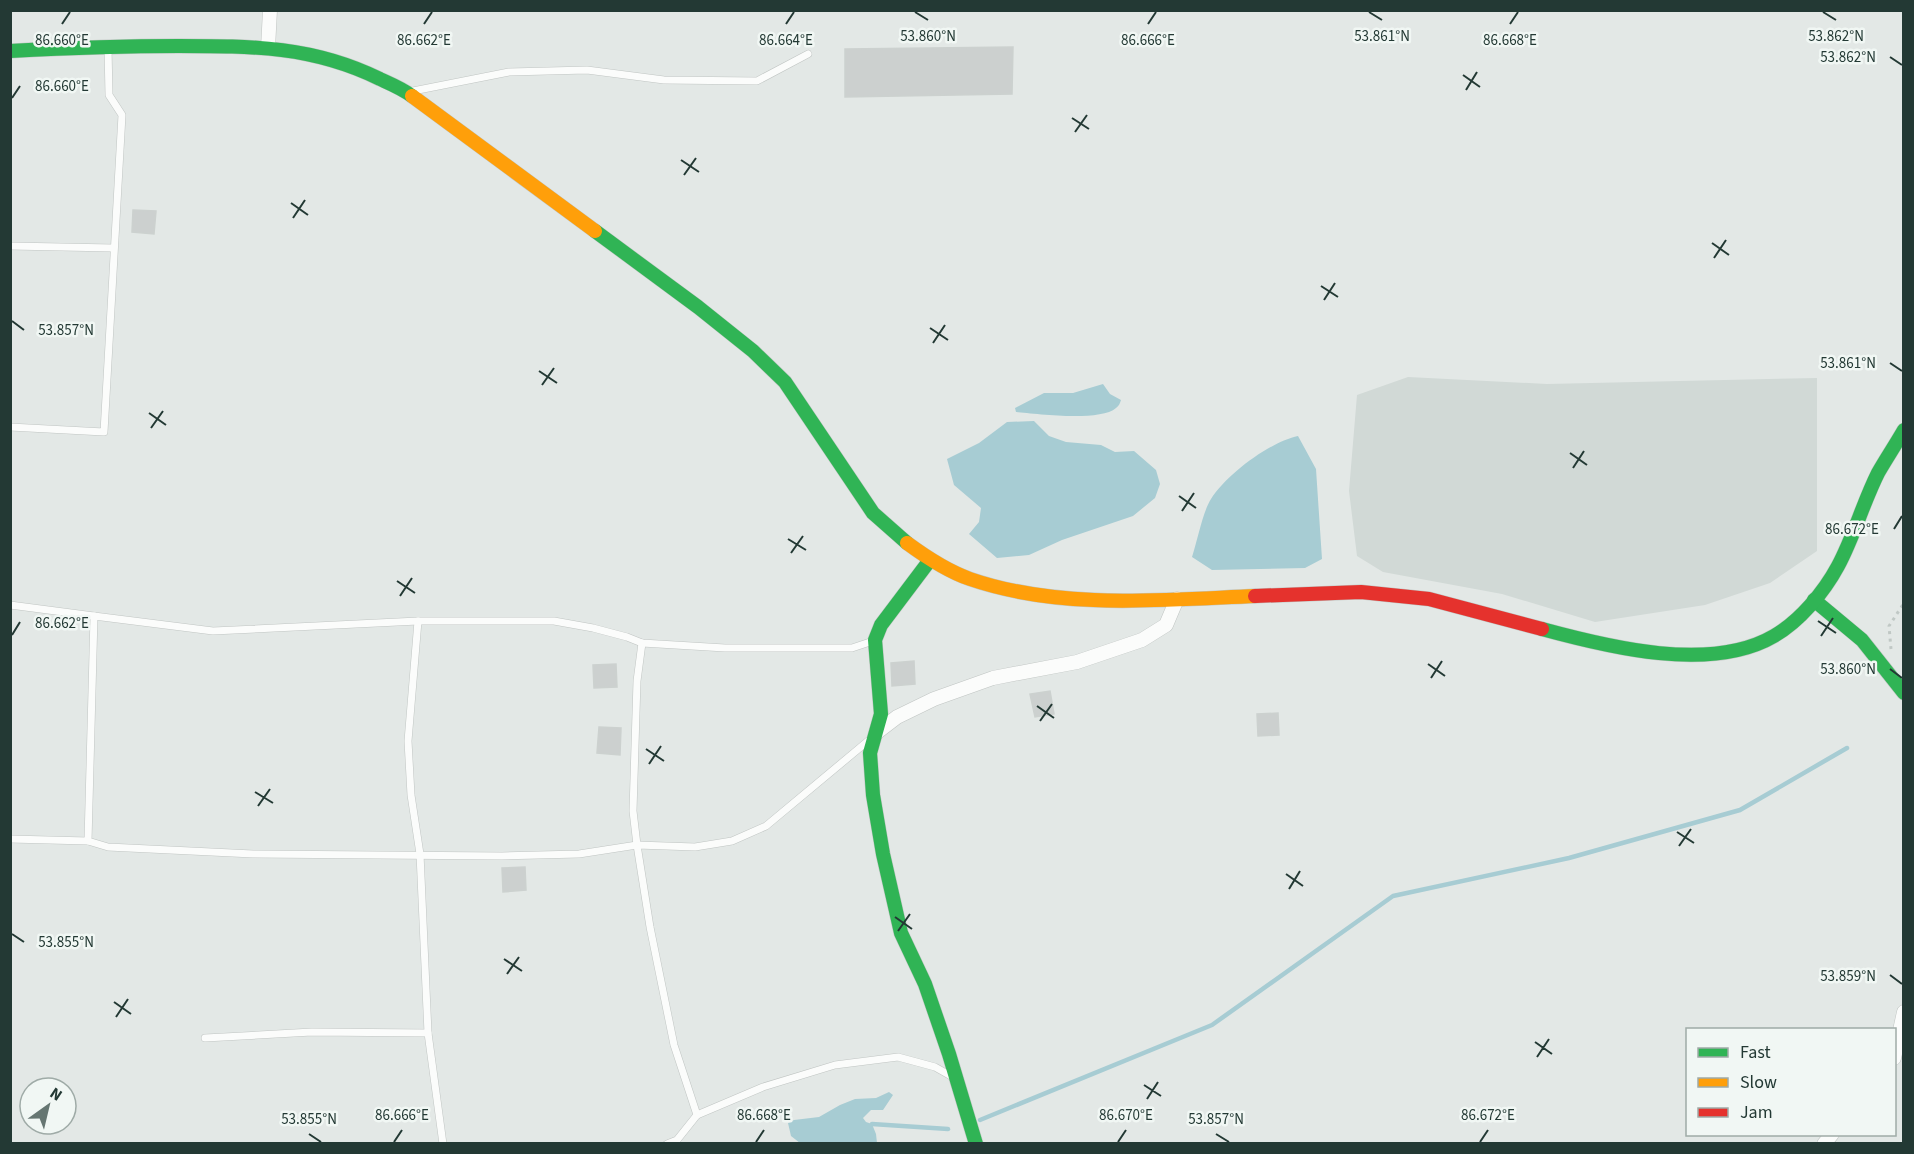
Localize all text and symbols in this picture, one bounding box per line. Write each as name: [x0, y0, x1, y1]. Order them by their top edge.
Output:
text: 53.860°N: [900, 26, 956, 47]
text: 53.861°N: [1354, 26, 1410, 47]
text: 53.862°N: [1808, 26, 1864, 47]
text: 86.660°E: [35, 30, 89, 51]
text: 86.662°E: [397, 30, 451, 51]
text: 86.664°E: [759, 30, 813, 51]
text: 86.666°E: [1121, 30, 1175, 51]
text: 86.668°E: [1483, 30, 1537, 51]
text: 53.862°N: [1820, 47, 1876, 68]
text: 86.660°E: [35, 76, 89, 97]
text: 53.857°N: [38, 320, 94, 341]
text: 53.861°N: [1820, 353, 1876, 374]
text: 86.672°E: [1825, 519, 1879, 540]
text: 86.662°E: [35, 613, 89, 634]
text: 53.860°N: [1820, 659, 1876, 680]
text: 53.855°N: [38, 932, 94, 953]
text: 53.859°N: [1820, 966, 1876, 987]
legend: [1686, 1028, 1896, 1136]
text: Fast: [1740, 1040, 1771, 1065]
text: Slow: [1740, 1070, 1777, 1095]
north arrow: [18, 1076, 78, 1136]
text: N: [45, 1082, 66, 1106]
text: Jam: [1740, 1100, 1773, 1125]
text: 86.666°E: [375, 1105, 429, 1126]
text: 86.668°E: [737, 1105, 791, 1126]
text: 86.670°E: [1099, 1105, 1153, 1126]
text: 86.672°E: [1461, 1105, 1515, 1126]
text: 53.855°N: [281, 1109, 337, 1130]
text: 53.857°N: [1188, 1109, 1244, 1130]

